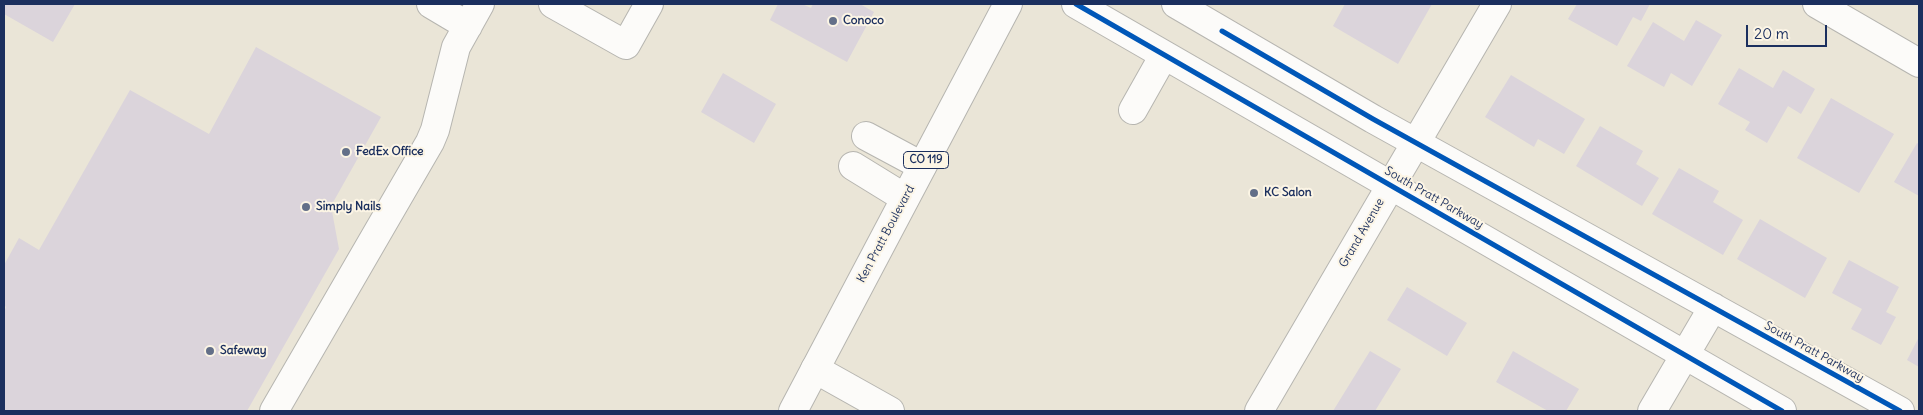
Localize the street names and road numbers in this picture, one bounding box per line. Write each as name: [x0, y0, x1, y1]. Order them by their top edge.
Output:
road number: CO 119: [904, 152, 948, 168]
street label: South Pratt Parkway: [1382, 164, 1486, 232]
street label: Ken Pratt Boulevard: [854, 183, 918, 285]
street label: Grand Avenue: [1336, 196, 1388, 270]
street label: South Pratt Parkway: [1762, 319, 1866, 385]

